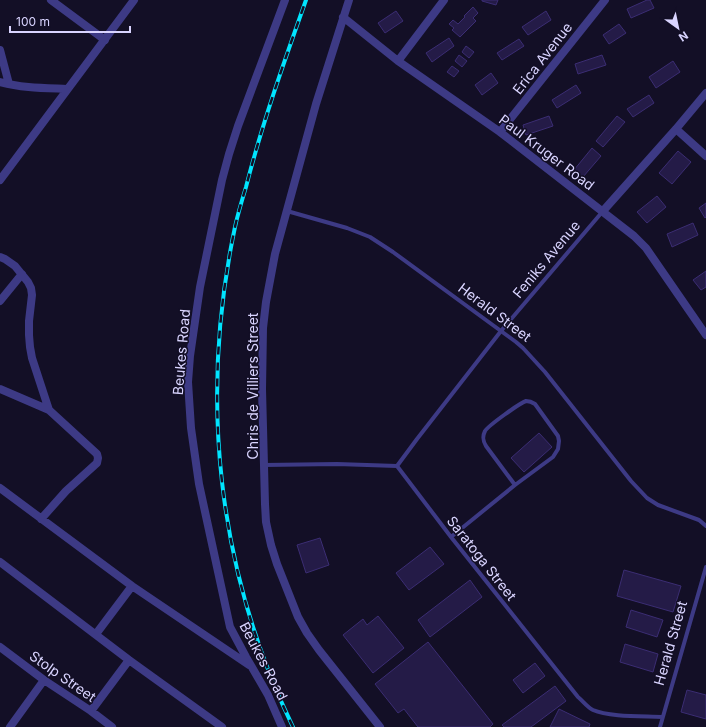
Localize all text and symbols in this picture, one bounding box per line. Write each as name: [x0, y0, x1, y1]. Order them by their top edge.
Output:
scale bar: [10, 8, 130, 34]
north arrow: [658, 8, 698, 48]
text: 100 m: [16, 14, 50, 29]
street label: Erica Avenue: [509, 19, 575, 97]
text: N: [676, 28, 691, 45]
street label: Paul Kruger Road: [496, 111, 598, 193]
street label: Feniks Avenue: [509, 217, 583, 301]
street label: Herald Street: [455, 279, 535, 345]
street label: Beukes Road: [169, 308, 193, 396]
street label: Chris de Villiers Street: [244, 312, 261, 459]
street label: Saratoga Street: [444, 512, 521, 604]
street label: Herald Street: [650, 598, 690, 687]
street label: Beukes Road: [236, 619, 292, 703]
street label: Stolp Street: [26, 647, 100, 705]

